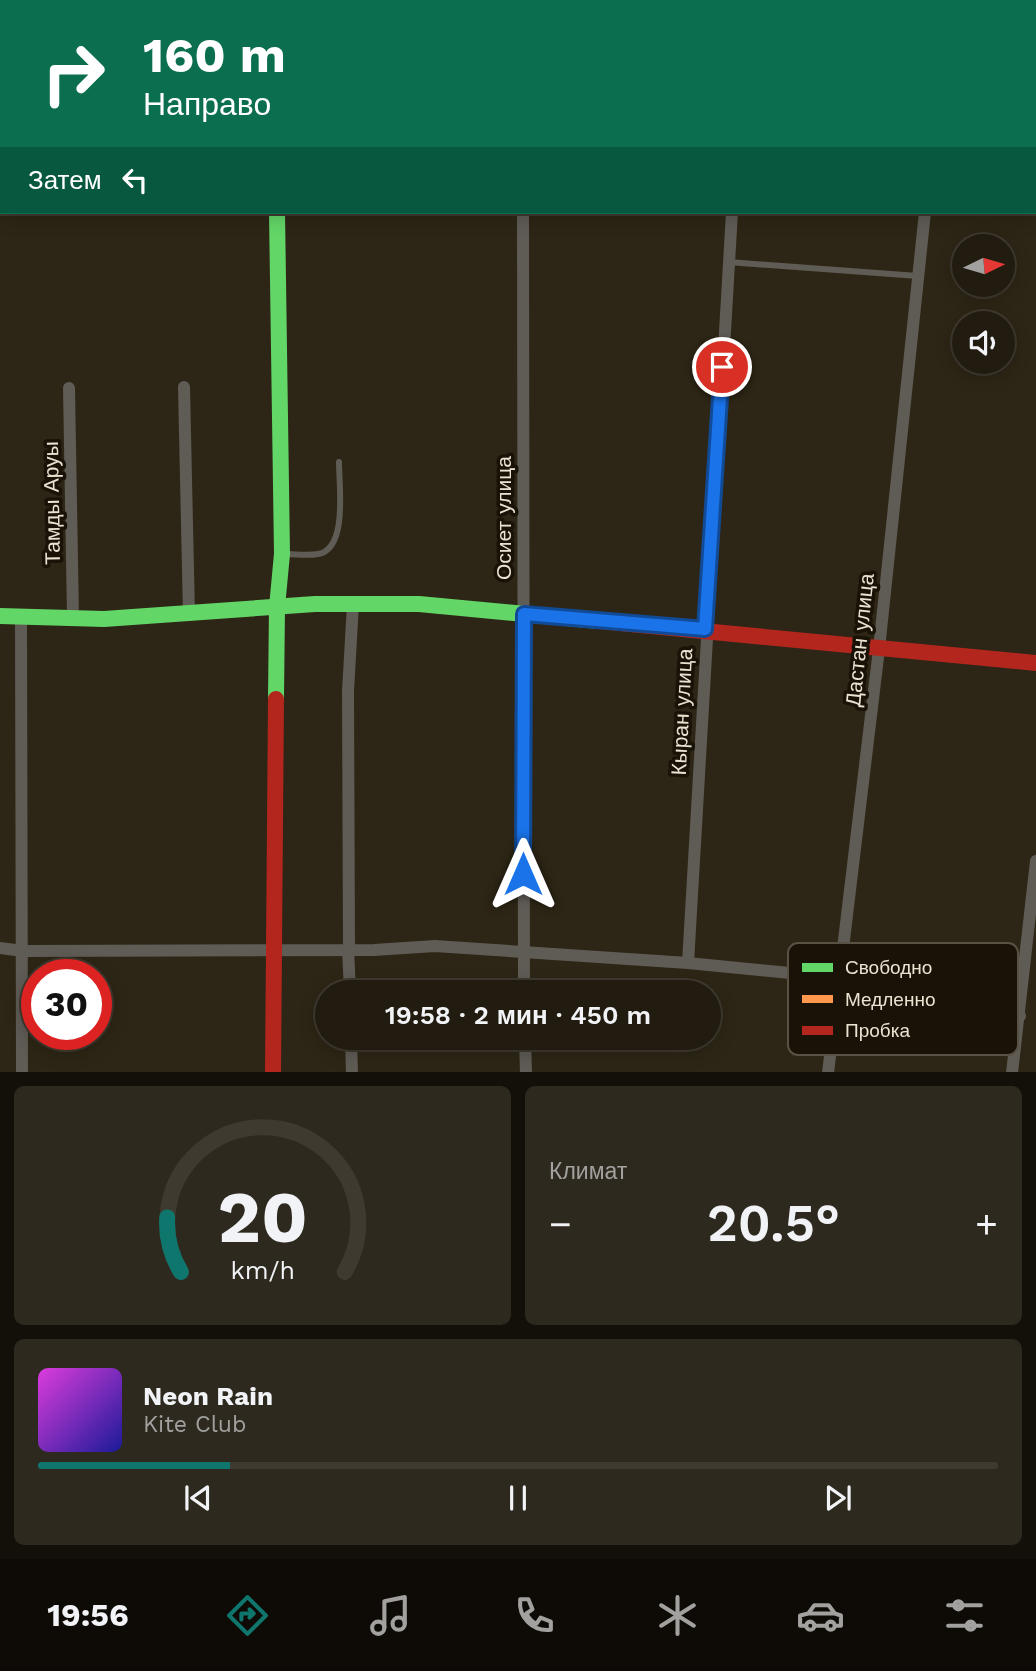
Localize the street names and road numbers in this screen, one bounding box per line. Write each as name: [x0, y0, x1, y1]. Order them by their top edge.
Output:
street label: Тамды Аруы: [38, 441, 65, 565]
street label: Осиет улица: [491, 456, 516, 580]
street label: Дастан улица: [840, 572, 879, 708]
street label: Кыран улица: [666, 648, 697, 776]

